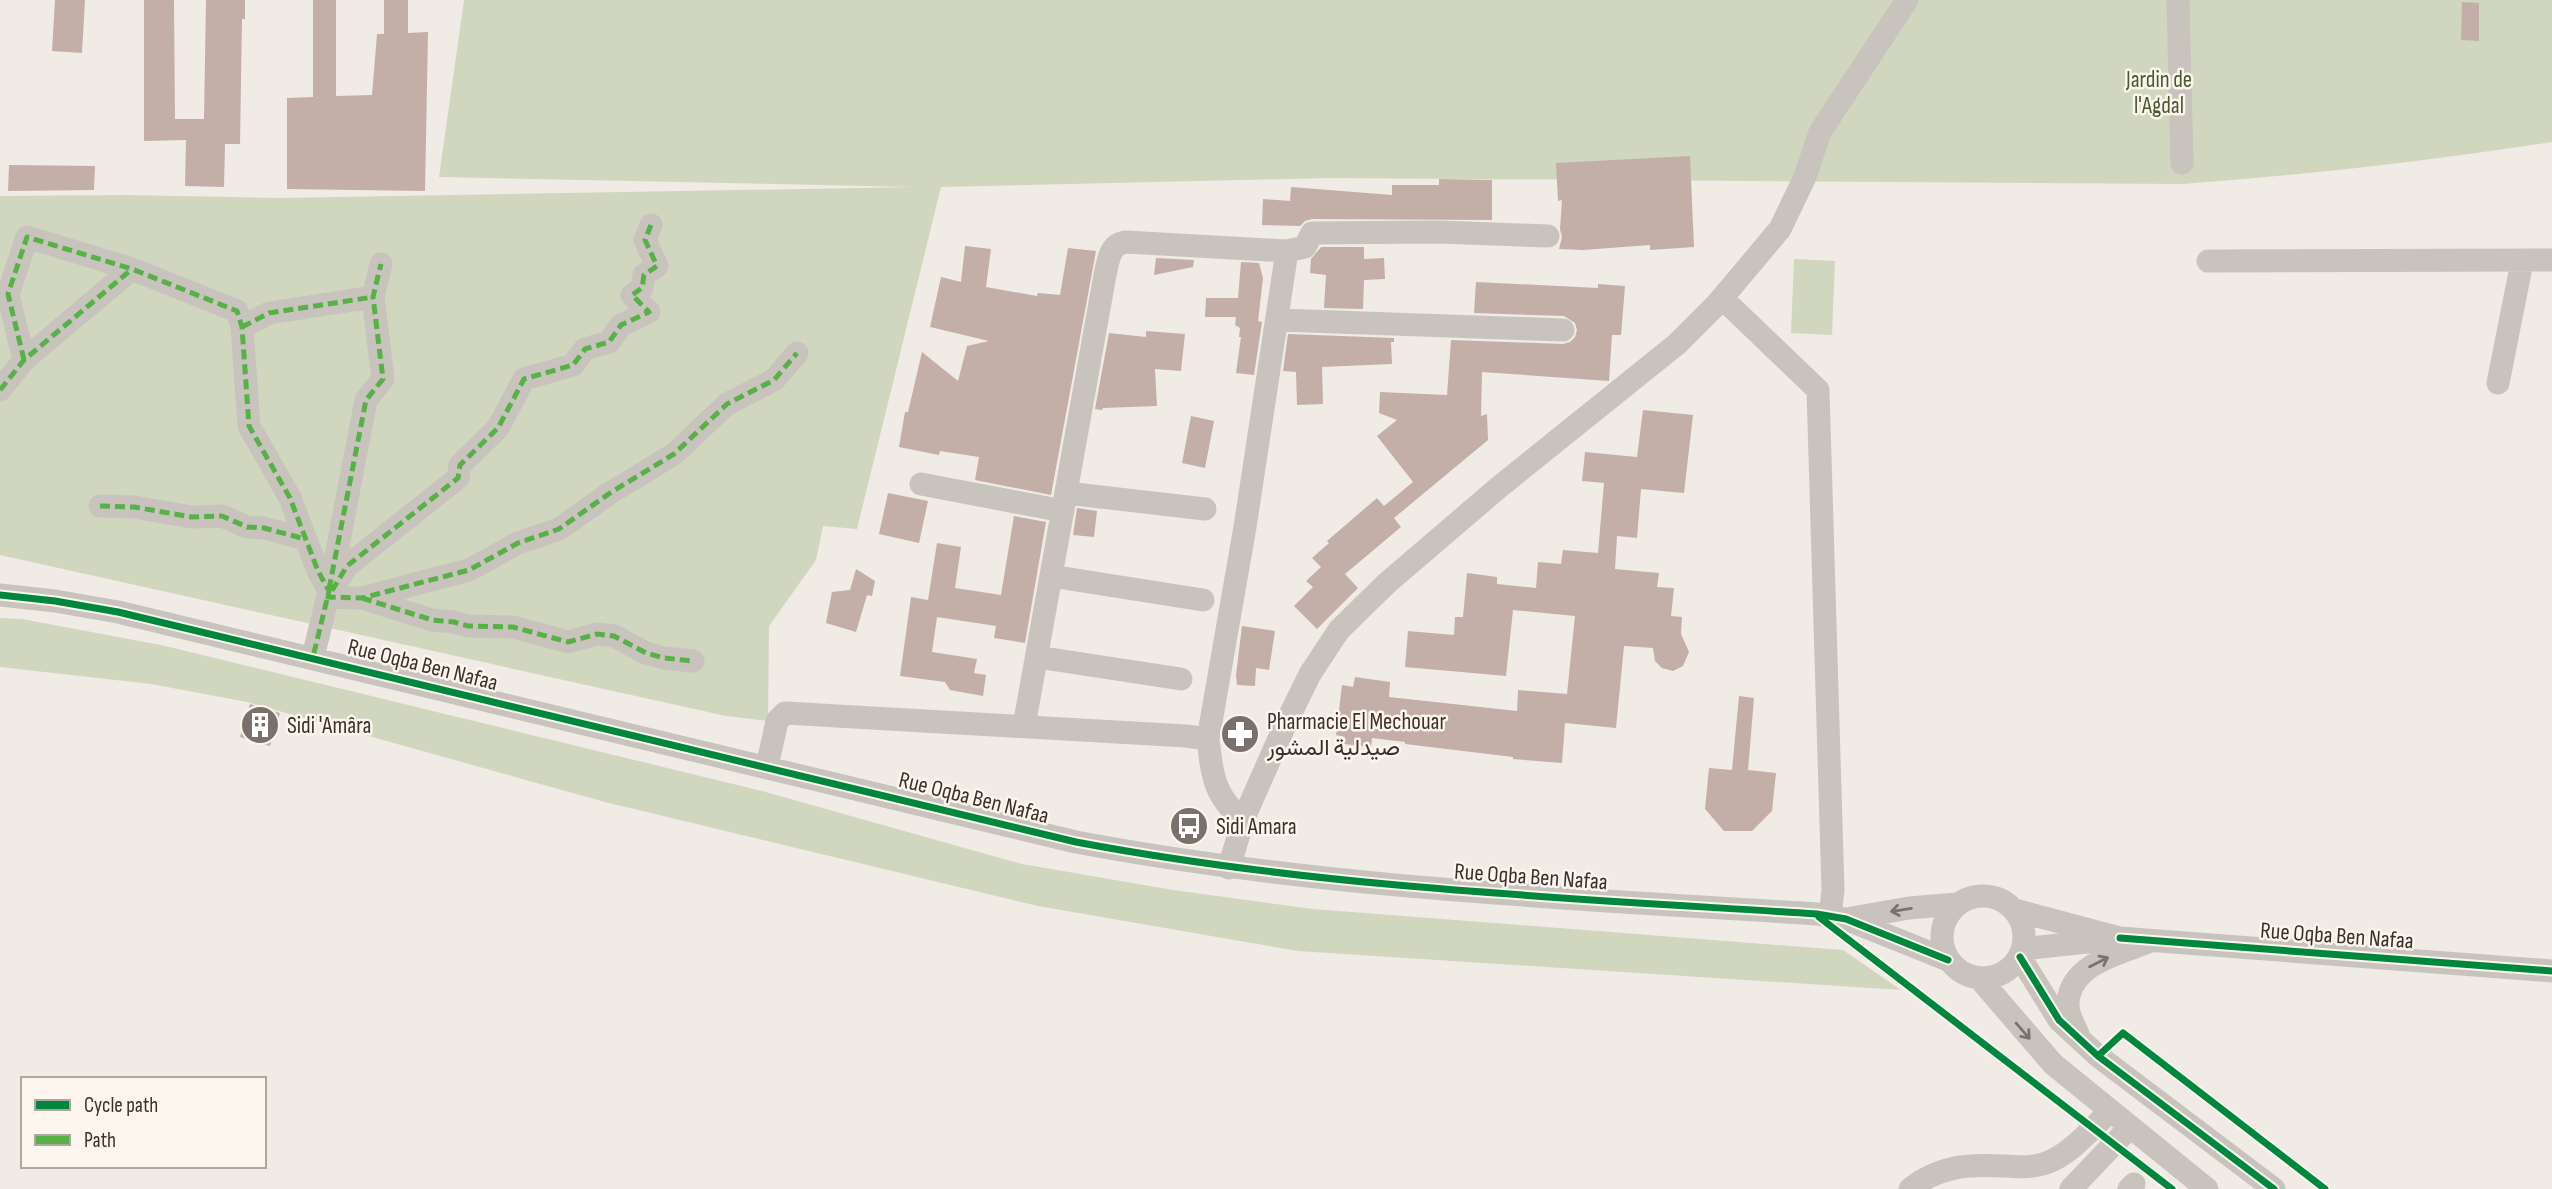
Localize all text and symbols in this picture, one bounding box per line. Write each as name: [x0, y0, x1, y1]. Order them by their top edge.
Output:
park label: Jardin de l'Agdal: [2125, 66, 2192, 120]
street label: Rue Oqba Ben Nafaa: [345, 633, 501, 697]
building icon: Sidi 'Amâra: [239, 704, 281, 746]
place label: Pharmacie El Mechouar صيدلية المشور: [1266, 708, 1446, 762]
place label: Sidi 'Amâra: [287, 712, 371, 740]
pharmacy icon: Pharmacie El Mechouar صيدلية المشور: [1219, 713, 1261, 755]
street label: Rue Oqba Ben Nafaa: [896, 766, 1052, 830]
bus stop icon: Sidi Amara: [1168, 805, 1210, 847]
place label: Sidi Amara: [1216, 813, 1297, 841]
street label: Rue Oqba Ben Nafaa: [1453, 858, 1609, 896]
one-way arrow: [1890, 903, 1913, 916]
street label: Rue Oqba Ben Nafaa: [2259, 917, 2415, 955]
one-way arrow: [2088, 955, 2109, 969]
one-way arrow: [2015, 1021, 2031, 1039]
legend: [21, 1077, 266, 1168]
text: Cycle path: [84, 1093, 158, 1118]
text: Path: [84, 1128, 116, 1153]

